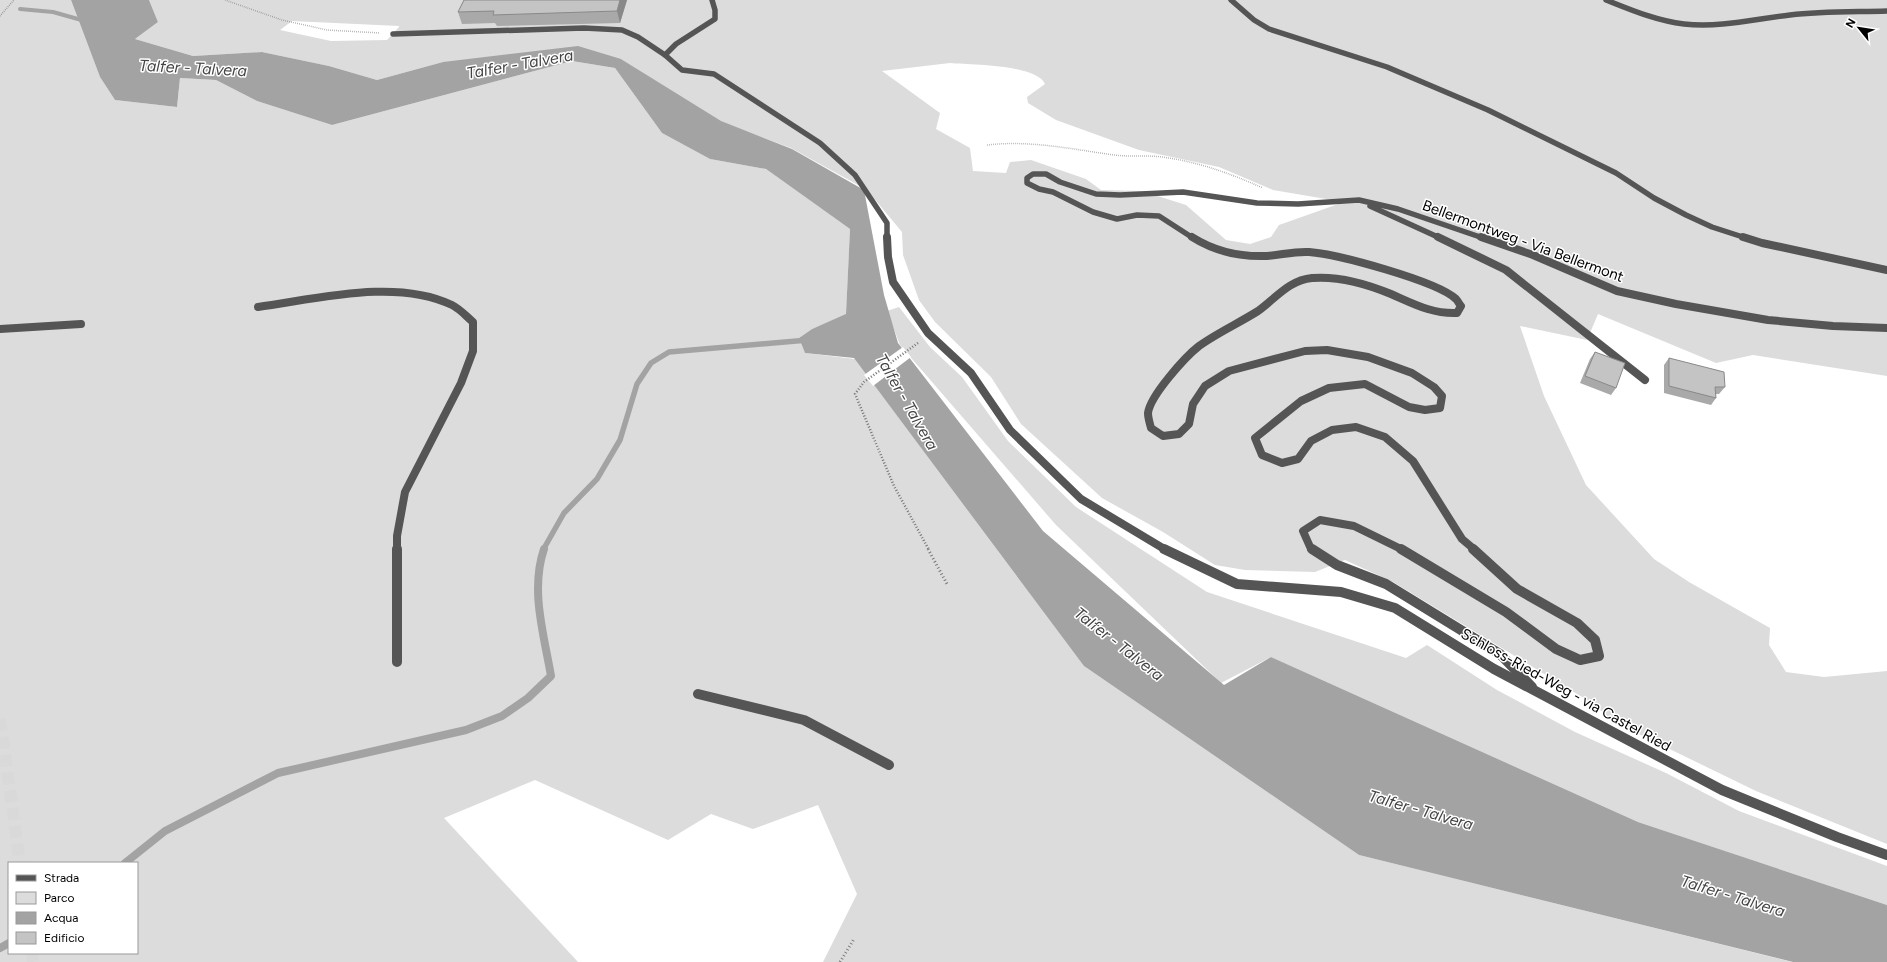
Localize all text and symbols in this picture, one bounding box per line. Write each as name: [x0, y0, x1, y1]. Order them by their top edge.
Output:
north arrow: [1839, 8, 1879, 48]
text: N: [1843, 16, 1859, 30]
water label: Talfer - Talvera: [465, 45, 575, 83]
water label: Talfer - Talvera: [139, 56, 247, 80]
street label: Bellermontweg - Via Bellermont: [1420, 196, 1626, 286]
water label: Talfer - Talvera: [872, 351, 942, 453]
water label: Talfer - Talvera: [1071, 603, 1167, 685]
street label: Schloss-Ried-Weg - via Castel Ried: [1458, 625, 1674, 755]
water label: Talfer - Talvera: [1367, 786, 1475, 834]
legend: [8, 862, 138, 954]
text: Strada: [44, 871, 79, 885]
water label: Talfer - Talvera: [1679, 871, 1787, 921]
text: Parco: [44, 891, 74, 905]
text: Acqua: [44, 911, 78, 925]
text: Edificio: [44, 931, 84, 945]

